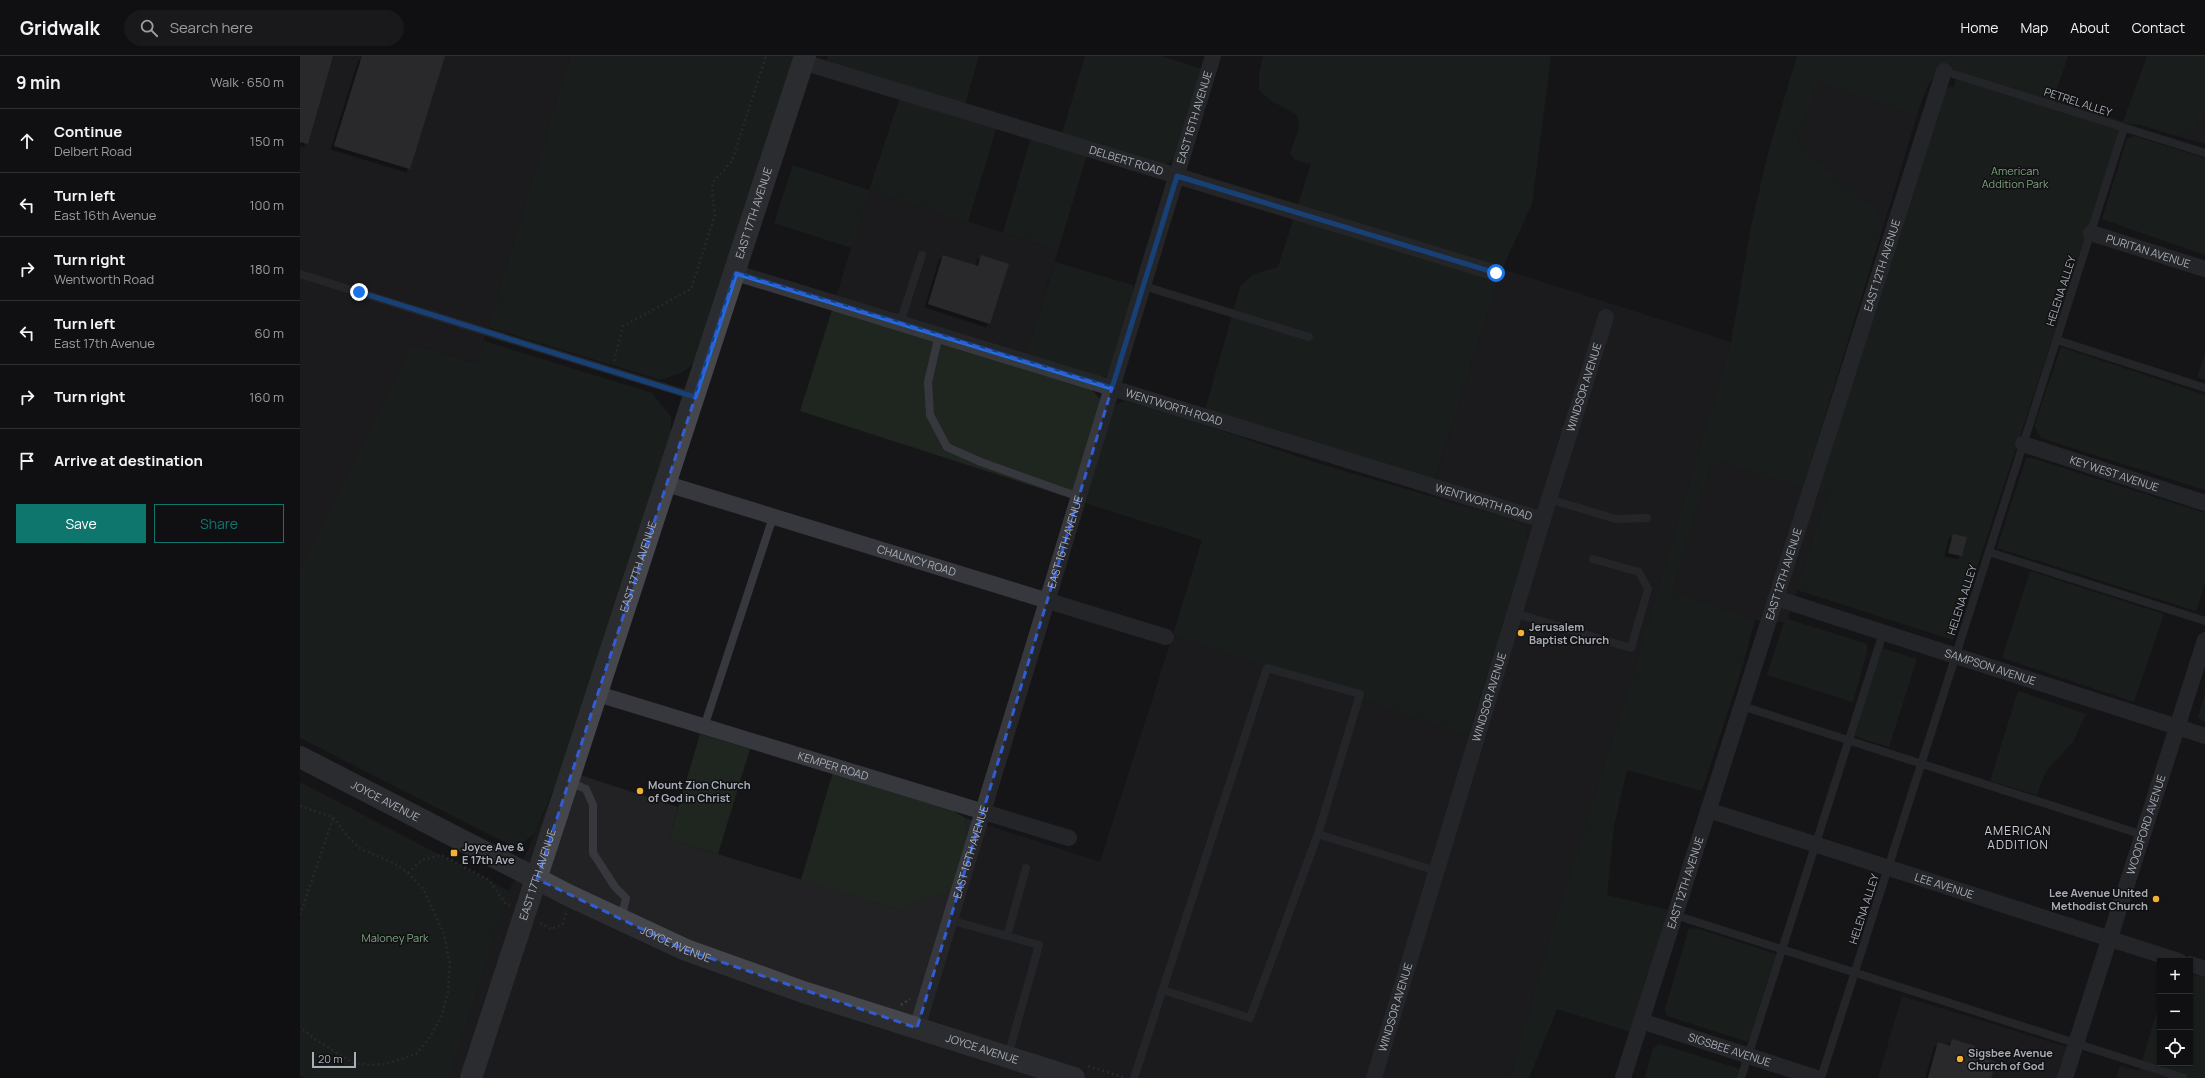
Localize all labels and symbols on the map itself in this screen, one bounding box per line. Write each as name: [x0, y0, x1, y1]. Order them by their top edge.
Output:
street label: EAST 16TH AVENUE: [1173, 69, 1215, 165]
street label: PETREL ALLEY: [2042, 83, 2115, 120]
street label: DELBERT ROAD: [1088, 142, 1165, 178]
park label: American Addition Park: [1982, 163, 2049, 191]
street label: EAST 17TH AVENUE: [731, 165, 775, 260]
street label: EAST 12TH AVENUE: [1860, 217, 1903, 313]
street label: PURITAN AVENUE: [2104, 230, 2192, 271]
street label: HELENA ALLEY: [2042, 253, 2079, 328]
route start: [1487, 264, 1505, 282]
route end: [350, 283, 368, 301]
street label: WINDSOR AVENUE: [1563, 341, 1604, 433]
street label: WENTWORTH ROAD: [1124, 385, 1225, 429]
street label: KEY WEST AVENUE: [2068, 452, 2161, 495]
street label: WENTWORTH ROAD: [1433, 479, 1534, 523]
street label: EAST 16TH AVENUE: [1043, 494, 1086, 590]
street label: EAST 17TH AVENUE: [616, 519, 660, 614]
street label: EAST 12TH AVENUE: [1761, 526, 1805, 622]
street label: CHAUNCY ROAD: [875, 541, 958, 579]
street label: HELENA ALLEY: [1943, 562, 1980, 637]
place label: Jerusalem Baptist Church: [1529, 619, 1609, 647]
marker: Jerusalem Baptist Church: [1516, 628, 1526, 638]
street label: SAMPSON AVENUE: [1943, 645, 2038, 688]
street label: WINDSOR AVENUE: [1468, 650, 1509, 743]
street label: KEMPER ROAD: [796, 748, 871, 783]
street label: WOODFORD AVENUE: [2123, 773, 2169, 876]
street label: JOYCE AVENUE: [349, 777, 423, 824]
place label: Mount Zion Church of God in Christ: [648, 777, 751, 805]
marker: Mount Zion Church of God in Christ: [635, 786, 645, 796]
street label: EAST 16TH AVENUE: [949, 804, 991, 900]
district label: AMERICAN ADDITION: [1984, 822, 2052, 853]
street label: EAST 17TH AVENUE: [515, 827, 559, 922]
street label: EAST 12TH AVENUE: [1663, 835, 1706, 930]
place label: Joyce Ave & E 17th Ave: [462, 839, 525, 867]
marker: Joyce Ave & E 17th Ave: [449, 848, 459, 858]
street label: LEE AVENUE: [1913, 869, 1976, 902]
street label: HELENA ALLEY: [1845, 871, 1882, 946]
place label: Lee Avenue United Methodist Church: [2049, 885, 2148, 913]
marker: Lee Avenue United Methodist Church: [2151, 894, 2161, 904]
street label: JOYCE AVENUE: [638, 922, 713, 965]
park label: Maloney Park: [361, 930, 429, 945]
street label: WINDSOR AVENUE: [1374, 961, 1415, 1053]
street label: SIGSBEE AVENUE: [1686, 1029, 1773, 1070]
street label: JOYCE AVENUE: [944, 1030, 1021, 1067]
place label: Sigsbee Avenue Church of God: [1968, 1045, 2053, 1073]
scale bar: [312, 1050, 356, 1069]
marker: Sigsbee Avenue Church of God: [1955, 1054, 1965, 1064]

